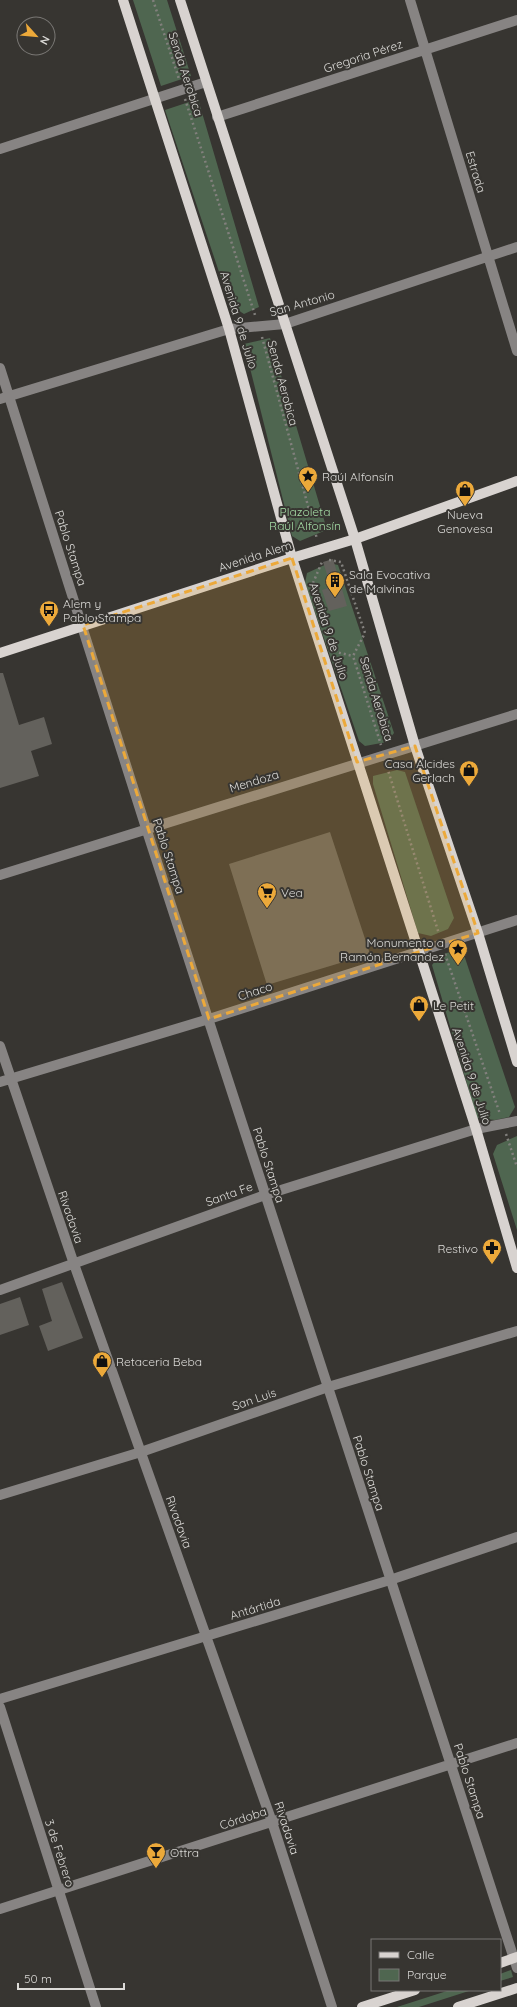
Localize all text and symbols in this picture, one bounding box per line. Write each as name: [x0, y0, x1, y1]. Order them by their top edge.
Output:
north arrow: [16, 16, 56, 56]
street label: Senda Aerobica: [165, 30, 207, 118]
text: N: [37, 34, 53, 47]
street label: Gregoria Pérez: [322, 36, 405, 76]
street label: Estrada: [463, 149, 489, 195]
street label: Avenida 9 de Julio: [217, 269, 261, 371]
street label: San Antonio: [268, 287, 336, 319]
street label: Senda Aerobica: [264, 339, 302, 427]
place icon: Raúl Alfonsín: [297, 465, 319, 493]
place label: Raúl Alfonsín: [322, 469, 394, 484]
shop icon: Nueva Genovesa: [454, 479, 476, 507]
park label: Plazoleta Raúl Alfonsín: [269, 504, 341, 533]
place label: Nueva Genovesa: [437, 507, 493, 536]
street label: Pablo Stampa: [52, 508, 90, 588]
street label: Avenida Alem: [217, 537, 293, 575]
place label: Sala Evocativa de Malvinas: [349, 567, 430, 596]
building icon: Sala Evocativa de Malvinas: [324, 570, 346, 598]
street label: Avenida 9 de Julio: [306, 580, 352, 682]
place label: Alem y Pablo Stampa: [63, 596, 141, 625]
bus stop icon: Alem y Pablo Stampa: [38, 599, 60, 627]
street label: Senda Aerobica: [357, 655, 397, 743]
place label: Casa Alcides Gerlach: [385, 756, 455, 785]
shop icon: Casa Alcides Gerlach: [458, 759, 480, 787]
street label: Mendoza: [227, 766, 281, 796]
street label: Pablo Stampa: [150, 816, 188, 896]
supermarket icon: Vea: [256, 881, 278, 909]
place label: Vea: [281, 885, 303, 900]
place label: Monumento a Ramón Bernandez: [340, 935, 444, 964]
place icon: Monumento a Ramón Bernandez: [447, 938, 469, 966]
street label: Chaco: [236, 978, 274, 1004]
shop icon: Le Petit: [408, 994, 430, 1022]
place label: Le Petit: [433, 998, 474, 1013]
street label: Avenida 9 de Julio: [449, 1025, 495, 1127]
street label: Pablo Stampa: [250, 1125, 288, 1205]
street label: Santa Fe: [203, 1179, 255, 1209]
street label: Rivadavia: [55, 1189, 87, 1245]
pharmacy icon: Restivo: [481, 1237, 503, 1265]
place label: Restivo: [437, 1241, 478, 1256]
shop icon: Retaceria Beba: [91, 1350, 113, 1378]
place label: Retaceria Beba: [116, 1354, 202, 1369]
street label: San Luis: [230, 1384, 278, 1414]
street label: Pablo Stampa: [350, 1433, 388, 1513]
street label: Rivadavia: [163, 1494, 195, 1550]
street label: Antártida: [228, 1593, 282, 1623]
street label: Pablo Stampa: [451, 1741, 489, 1821]
street label: Rivadavia: [271, 1800, 303, 1856]
street label: Córdoba: [218, 1803, 268, 1833]
street label: 3 de Febrero: [42, 1817, 78, 1889]
bar icon: Ottra: [145, 1841, 167, 1869]
place label: Ottra: [170, 1845, 199, 1860]
legend: [371, 1939, 501, 1991]
text: Calle: [407, 1947, 435, 1962]
scale bar: [18, 1965, 124, 1991]
text: Parque: [407, 1967, 447, 1982]
text: 50 m: [24, 1971, 52, 1986]

